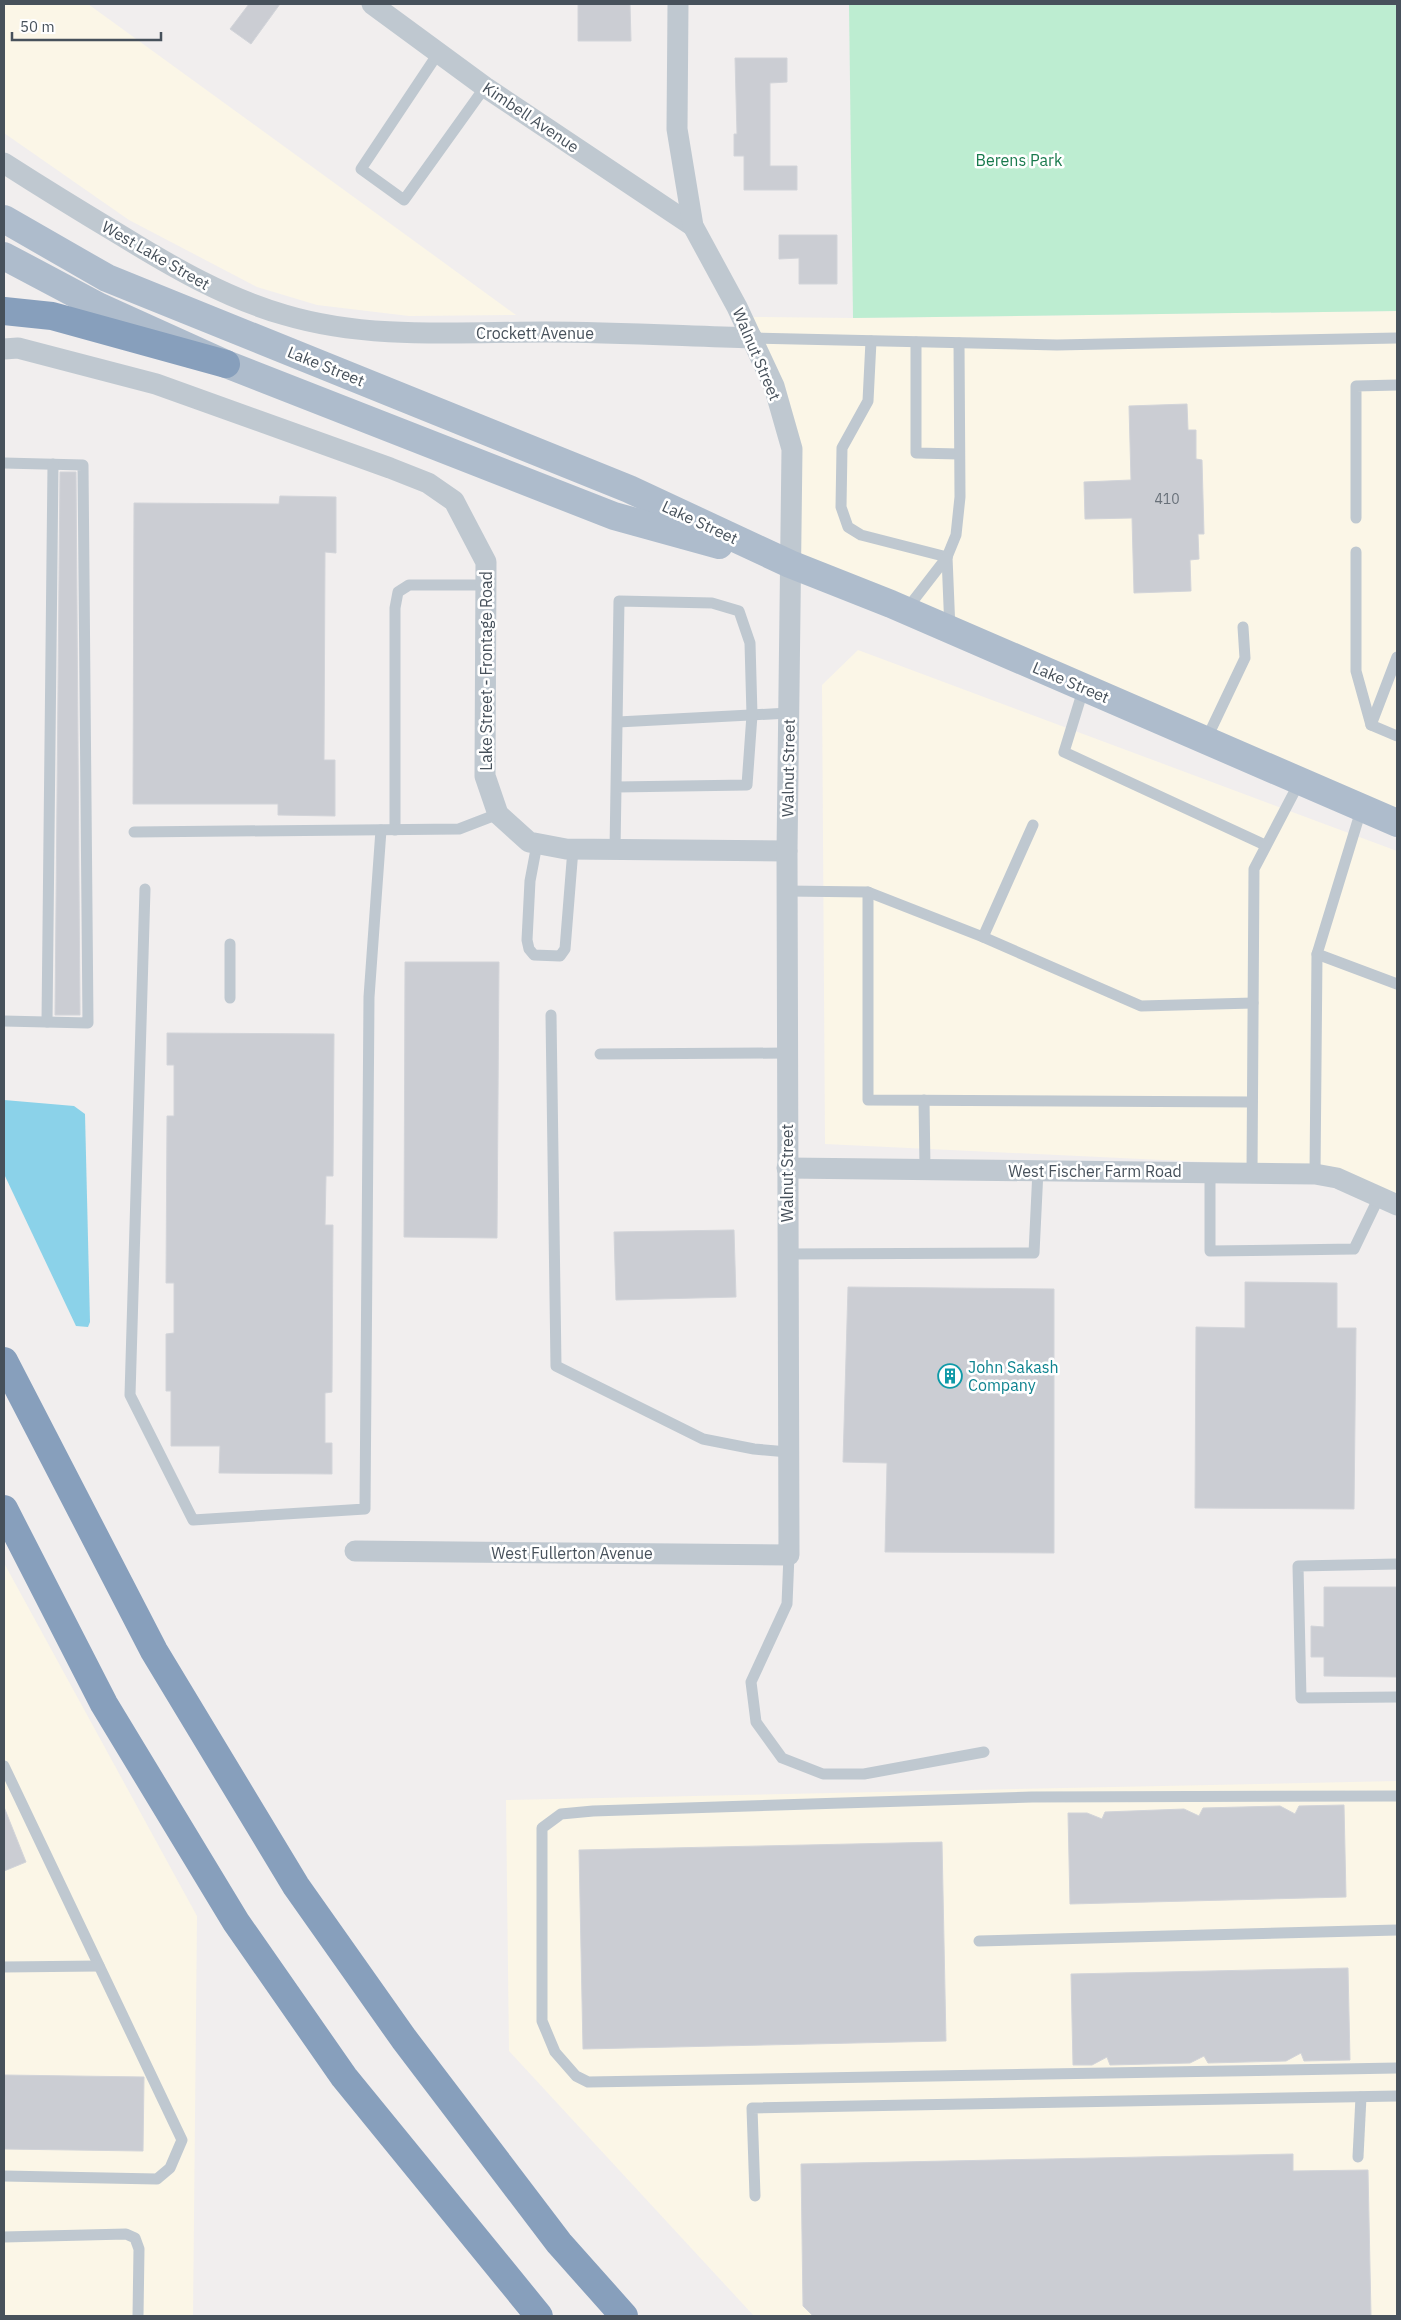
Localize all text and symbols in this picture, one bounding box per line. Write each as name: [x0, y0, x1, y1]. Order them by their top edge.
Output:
scale bar: [12, 10, 161, 42]
text: 50 m: [20, 17, 55, 36]
street label: Kimbell Avenue: [479, 77, 583, 157]
park label: Berens Park: [976, 150, 1063, 170]
street label: West Lake Street: [99, 216, 213, 294]
street label: Walnut Street: [729, 305, 785, 403]
street label: Crockett Avenue: [476, 323, 594, 343]
street label: Lake Street: [285, 342, 367, 390]
house number: 410: [1154, 490, 1180, 508]
street label: Lake Street: [659, 496, 741, 548]
street label: Lake Street - Frontage Road: [476, 571, 496, 771]
street label: Lake Street: [1030, 657, 1112, 707]
street label: Walnut Street: [777, 719, 799, 817]
street label: Walnut Street: [777, 1124, 797, 1222]
street label: West Fischer Farm Road: [1008, 1161, 1182, 1181]
place label: John Sakash Company: [968, 1357, 1059, 1395]
building icon: John Sakash Company: [937, 1363, 963, 1389]
street label: West Fullerton Avenue: [491, 1543, 653, 1563]

